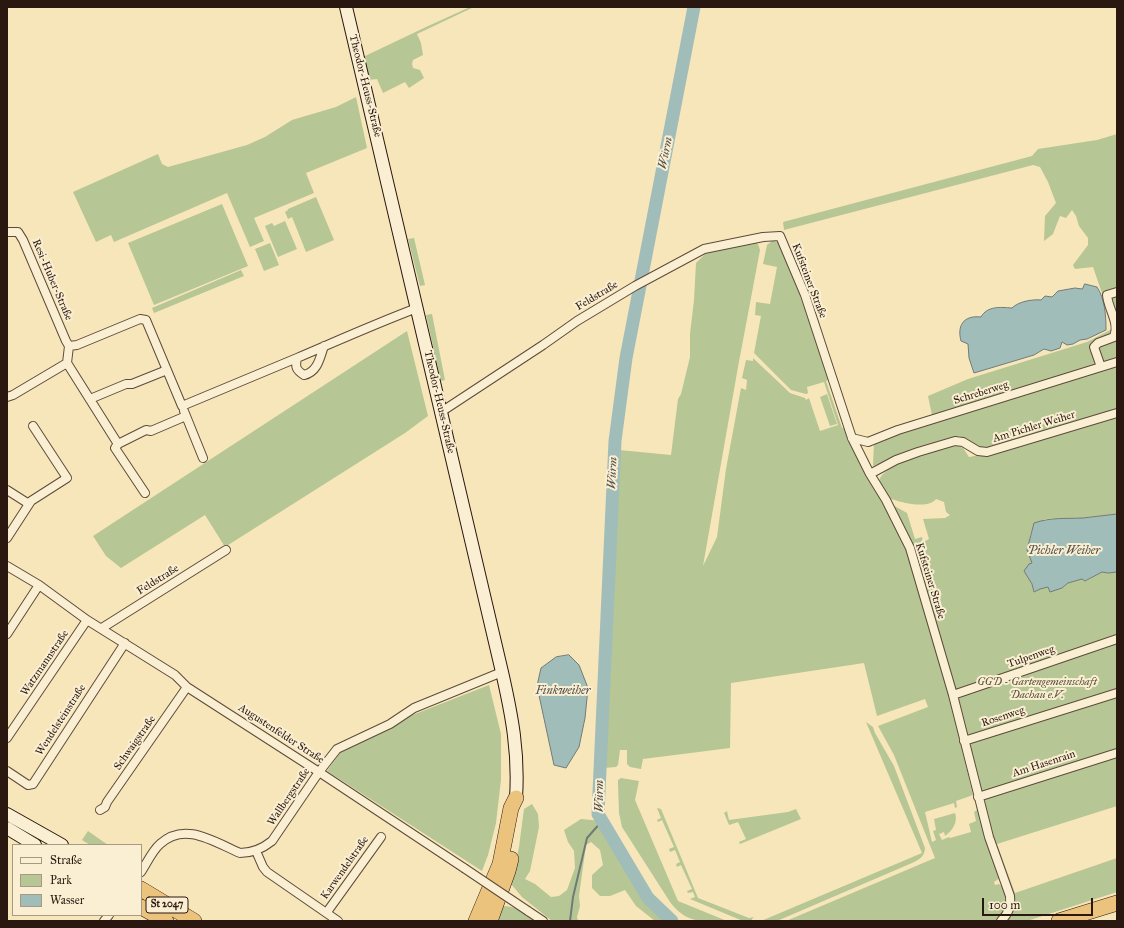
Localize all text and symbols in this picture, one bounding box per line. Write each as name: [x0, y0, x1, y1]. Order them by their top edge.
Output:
street label: Theodor-Heuss-Straße: [346, 33, 384, 139]
water label: Würm: [656, 136, 676, 170]
street label: Resi-Huber-Straße: [29, 237, 75, 323]
street label: Kufsteiner Straße: [789, 242, 829, 320]
street label: Feldstraße: [573, 278, 621, 314]
street label: Theodor-Heuss-Straße: [421, 349, 457, 455]
street label: Schreberweg: [952, 378, 1010, 408]
street label: Am Pichler Weiher: [991, 408, 1077, 446]
water label: Würm: [605, 456, 621, 490]
street label: Kufsteiner Straße: [912, 541, 948, 621]
water label: Pichler Weiher: [1028, 544, 1100, 558]
street label: Feldstraße: [135, 562, 181, 598]
street label: Watzmannstraße: [18, 628, 72, 698]
street label: Tulpenweg: [1006, 643, 1056, 671]
park label: GGD - Gartengemeinschaft Dachau e.V.: [977, 675, 1097, 701]
street label: Wendelsteinstraße: [33, 682, 89, 758]
water label: Finkweiher: [535, 684, 591, 698]
street label: Augustenfelder Straße: [236, 701, 326, 767]
street label: Rosenweg: [980, 704, 1026, 730]
street label: Schwaigstraße: [111, 713, 159, 773]
street label: Am Hasenrain: [1011, 748, 1077, 780]
street label: Wallbergstraße: [265, 766, 313, 828]
water label: Würm: [593, 780, 607, 812]
street label: Karwendelstraße: [318, 834, 372, 902]
legend: [12, 844, 142, 916]
text: Straße: [50, 853, 82, 867]
text: Park: [50, 873, 72, 887]
scale bar: [984, 890, 1095, 916]
text: Wasser: [50, 893, 84, 907]
road number: St 2047: [146, 897, 188, 913]
text: 100 m: [989, 898, 1020, 912]

